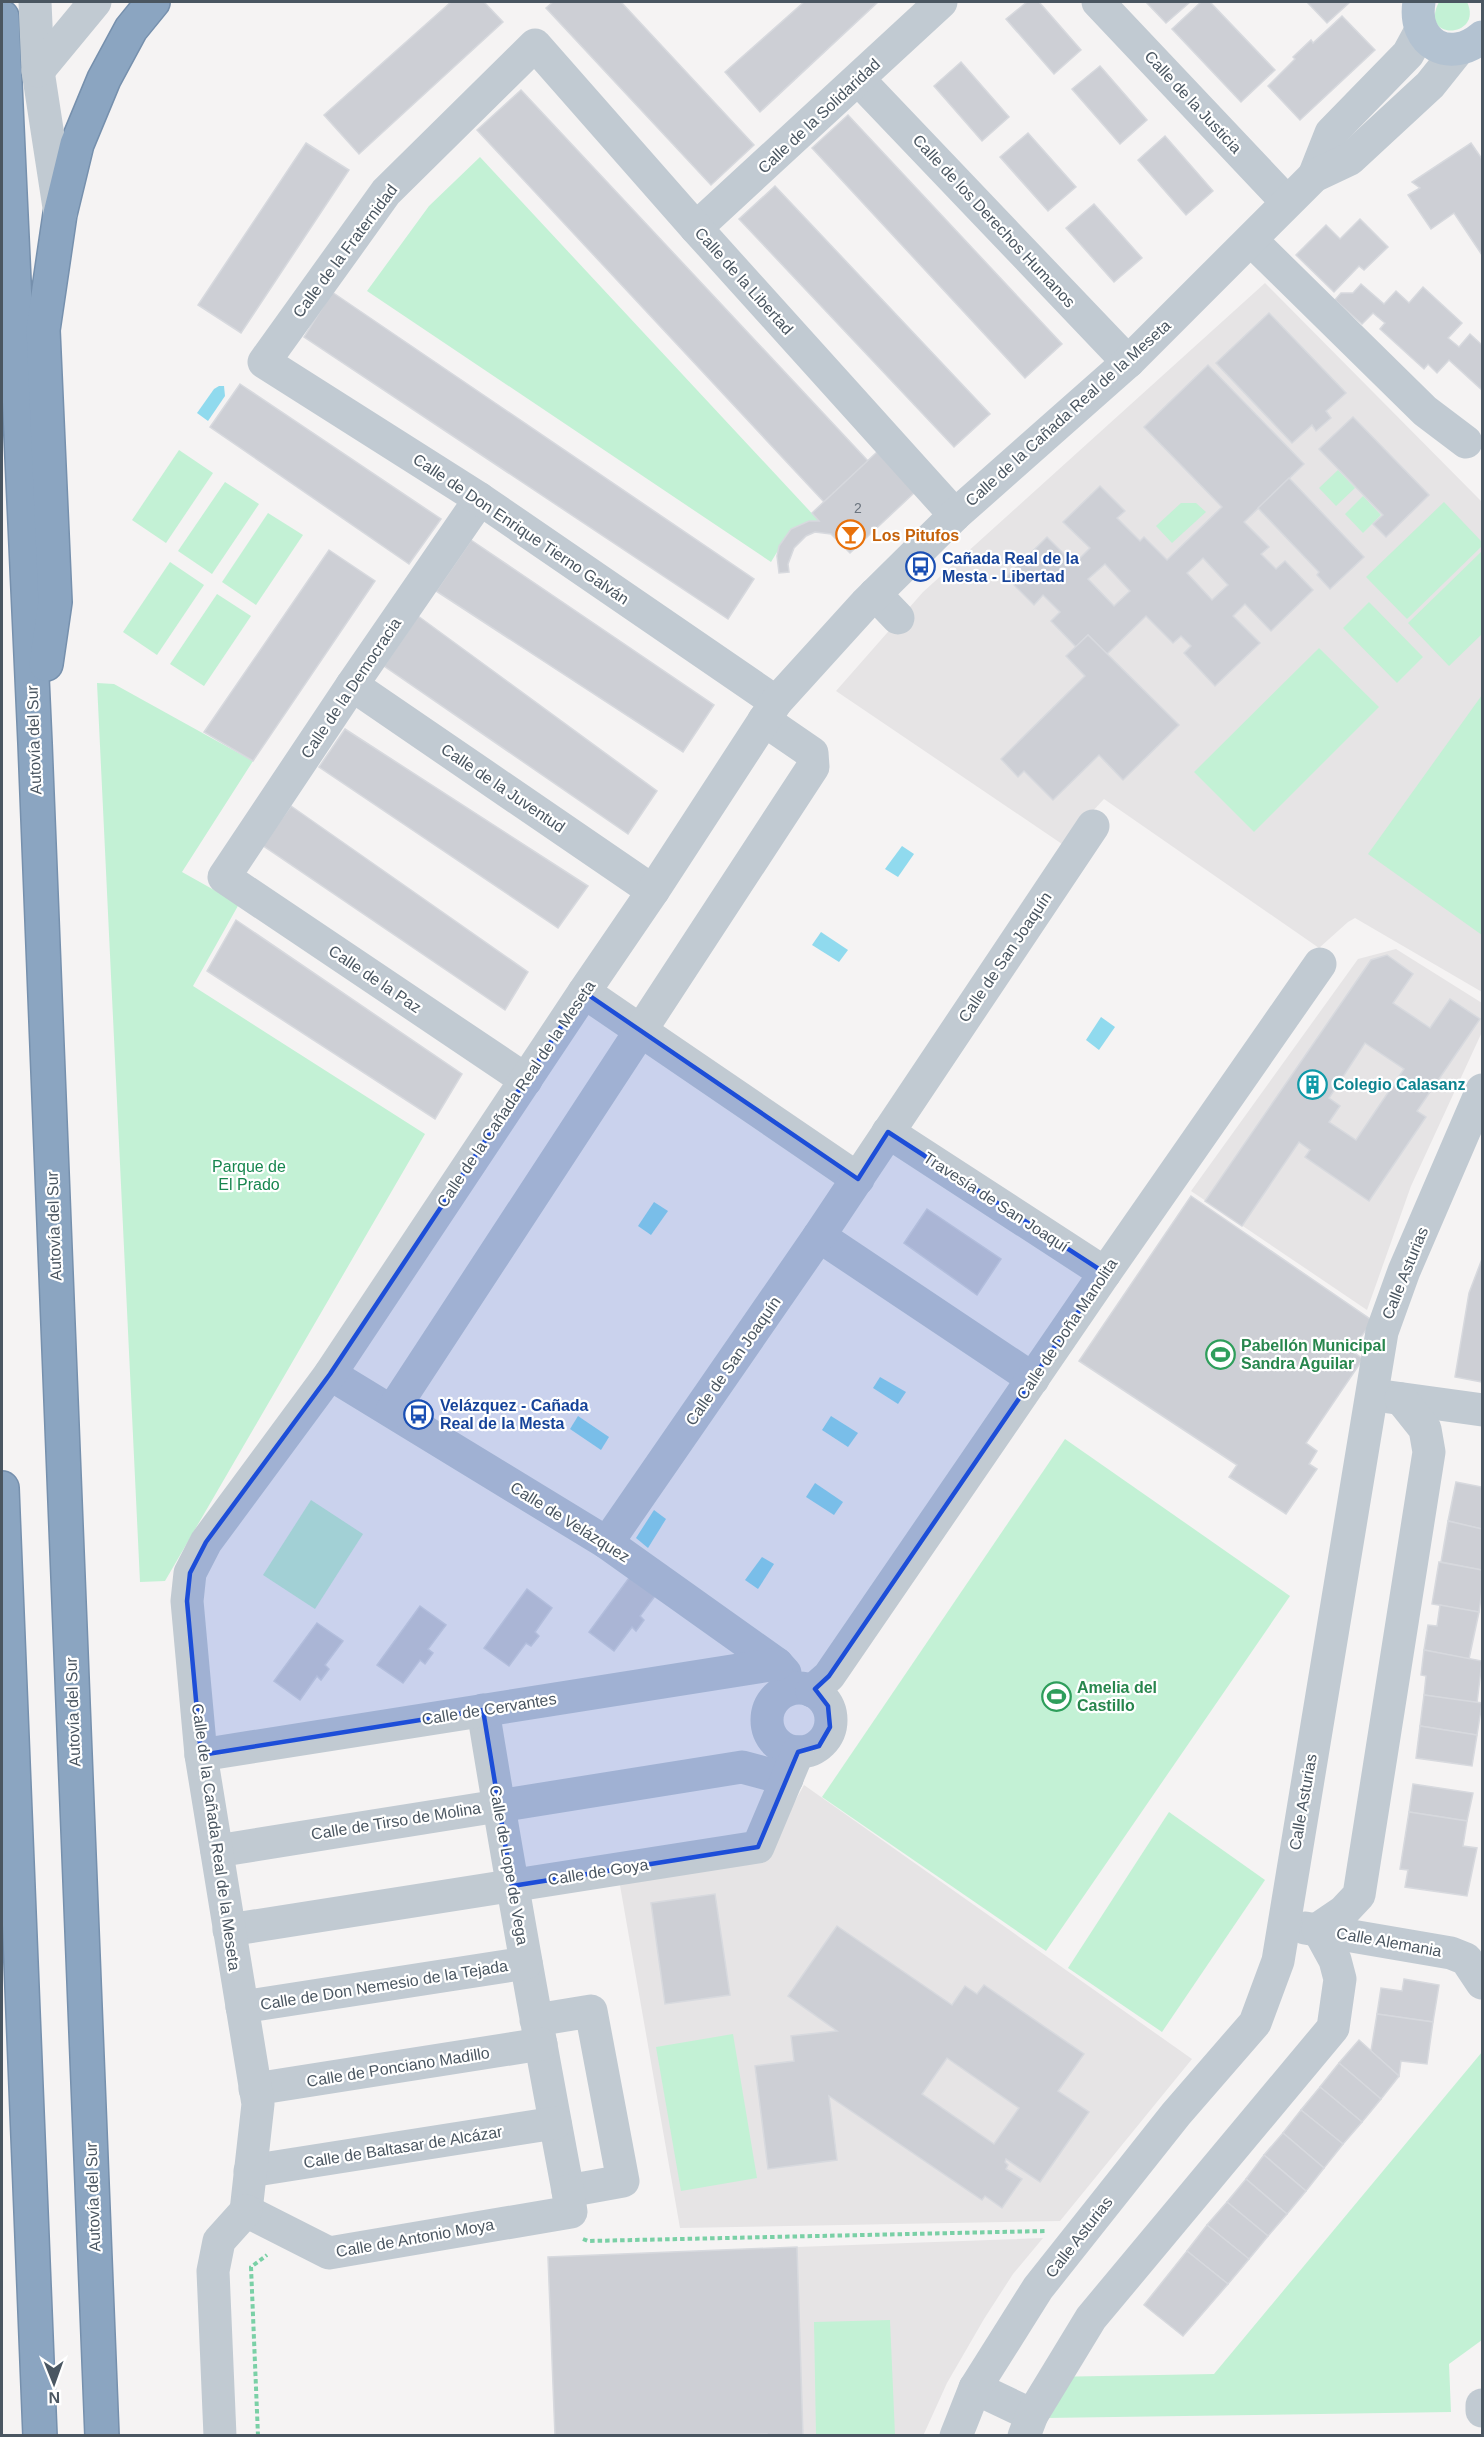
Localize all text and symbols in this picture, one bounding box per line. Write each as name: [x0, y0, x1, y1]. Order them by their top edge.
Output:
street label: Calle de la Justicia: [1141, 47, 1245, 157]
street label: Calle de la Solidaridad: [755, 55, 883, 177]
street label: Calle de los Derechos Humanos: [910, 131, 1078, 311]
street label: Calle de la Fraternidad: [290, 181, 400, 321]
street label: Calle de la Libertad: [692, 224, 796, 338]
street label: Calle de la Cañada Real de la Meseta: [962, 316, 1174, 509]
street label: Calle de Don Enrique Tierno Galván: [410, 450, 632, 608]
house number: 2: [854, 500, 862, 516]
bar icon: Los Pitufos: [835, 519, 867, 551]
place label: Los Pitufos: [872, 527, 959, 544]
place label: Cañada Real de la Mesta - Libertad: [942, 550, 1079, 585]
bus stop icon: Cañada Real de la Mesta - Libertad: [905, 551, 937, 583]
street label: Calle de la Democracia: [298, 615, 404, 761]
street label: Autovía del Sur: [24, 684, 44, 795]
street label: Calle de la Juventud: [438, 740, 568, 836]
street label: Calle de San Joaquín: [955, 889, 1055, 1025]
street label: Calle de la Paz: [326, 942, 424, 1016]
street label: Calle de la Cañada Real de la Meseta: [434, 977, 598, 1210]
building icon: Colegio Calasanz: [1296, 1068, 1328, 1100]
place label: Colegio Calasanz: [1333, 1076, 1465, 1093]
street label: Travesía de San Joaquí: [920, 1149, 1072, 1256]
park label: Parque de El Prado: [212, 1158, 286, 1193]
street label: Autovía del Sur: [44, 1170, 64, 1281]
street label: Calle Asturias: [1379, 1224, 1431, 1322]
street label: Calle de Doña Manolita: [1013, 1255, 1121, 1403]
street label: Calle de San Joaquín: [682, 1293, 784, 1429]
place label: Pabellón Municipal Sandra Aguilar: [1241, 1337, 1386, 1372]
sports icon: Pabellón Municipal Sandra Aguilar: [1204, 1338, 1236, 1370]
place label: Velázquez - Cañada Real de la Mesta: [440, 1397, 589, 1432]
bus stop icon: Velázquez - Cañada Real de la Mesta: [403, 1398, 435, 1430]
street label: Calle de Velázquez: [507, 1478, 633, 1566]
street label: Autovía del Sur: [63, 1656, 83, 1767]
place label: Amelia del Castillo: [1077, 1679, 1157, 1714]
sports icon: Amelia del Castillo: [1040, 1680, 1072, 1712]
street label: Calle de Cervantes: [420, 1690, 558, 1728]
street label: Calle de la Cañada Real de la Meseta: [189, 1702, 243, 1972]
street label: Calle Asturias: [1286, 1752, 1320, 1852]
street label: Calle de Lope de Vega: [487, 1784, 531, 1946]
street label: Calle de Tirso de Molina: [310, 1799, 482, 1843]
street label: Calle de Goya: [547, 1856, 650, 1888]
street label: Calle Alemania: [1335, 1924, 1443, 1960]
street label: Calle de Don Nemesio de la Tejada: [259, 1957, 509, 2013]
street label: Calle de Ponciano Madillo: [305, 2044, 491, 2090]
street label: Calle de Baltasar de Alcázar: [302, 2123, 504, 2171]
street label: Autovía del Sur: [83, 2141, 103, 2252]
street label: Calle Asturias: [1042, 2193, 1116, 2281]
street label: Calle de Antonio Moya: [335, 2216, 495, 2260]
north arrow: [24, 2353, 84, 2413]
text: N: [48, 2389, 60, 2406]

